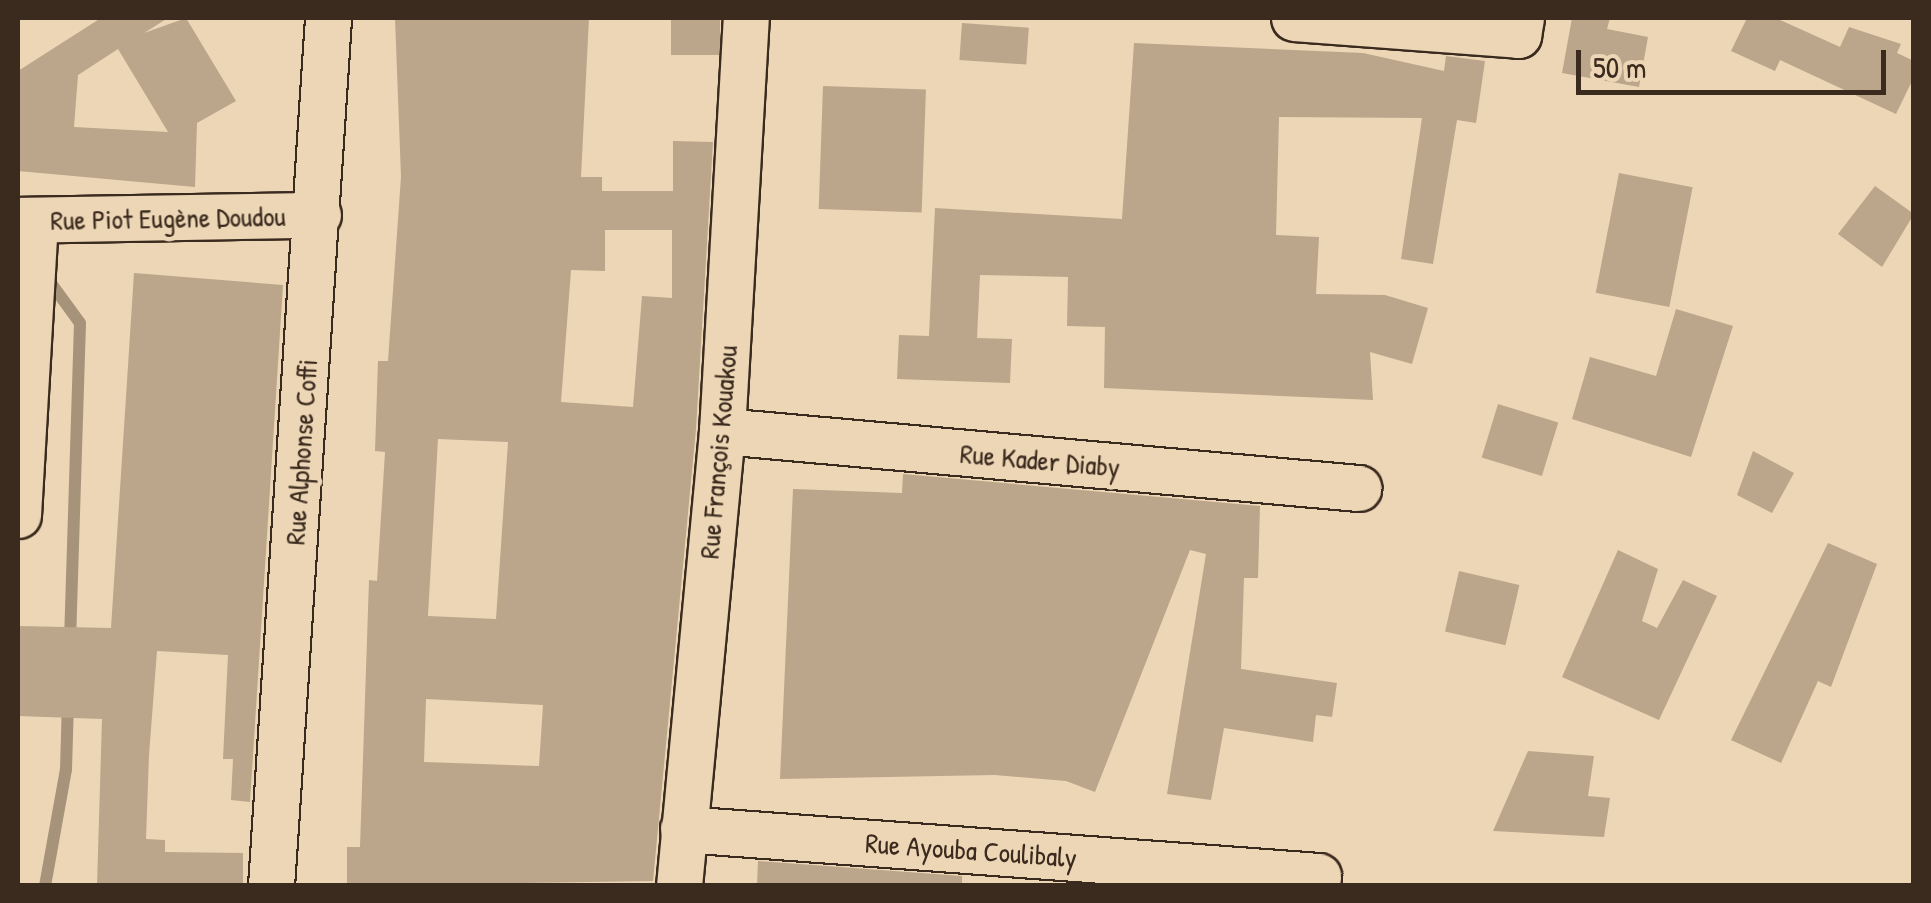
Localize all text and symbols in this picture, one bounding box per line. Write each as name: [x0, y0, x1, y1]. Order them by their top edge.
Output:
scale bar: [1581, 30, 1891, 92]
text: 50 m: [1593, 47, 1646, 87]
street label: Rue Piot Eugène Doudou: [50, 199, 286, 237]
street label: Rue François Kouakou: [692, 344, 744, 560]
street label: Rue Alphonse Coffi: [278, 358, 324, 546]
street label: Rue Kader Diaby: [959, 436, 1121, 484]
street label: Rue Ayouba Coulibaly: [864, 826, 1078, 874]

